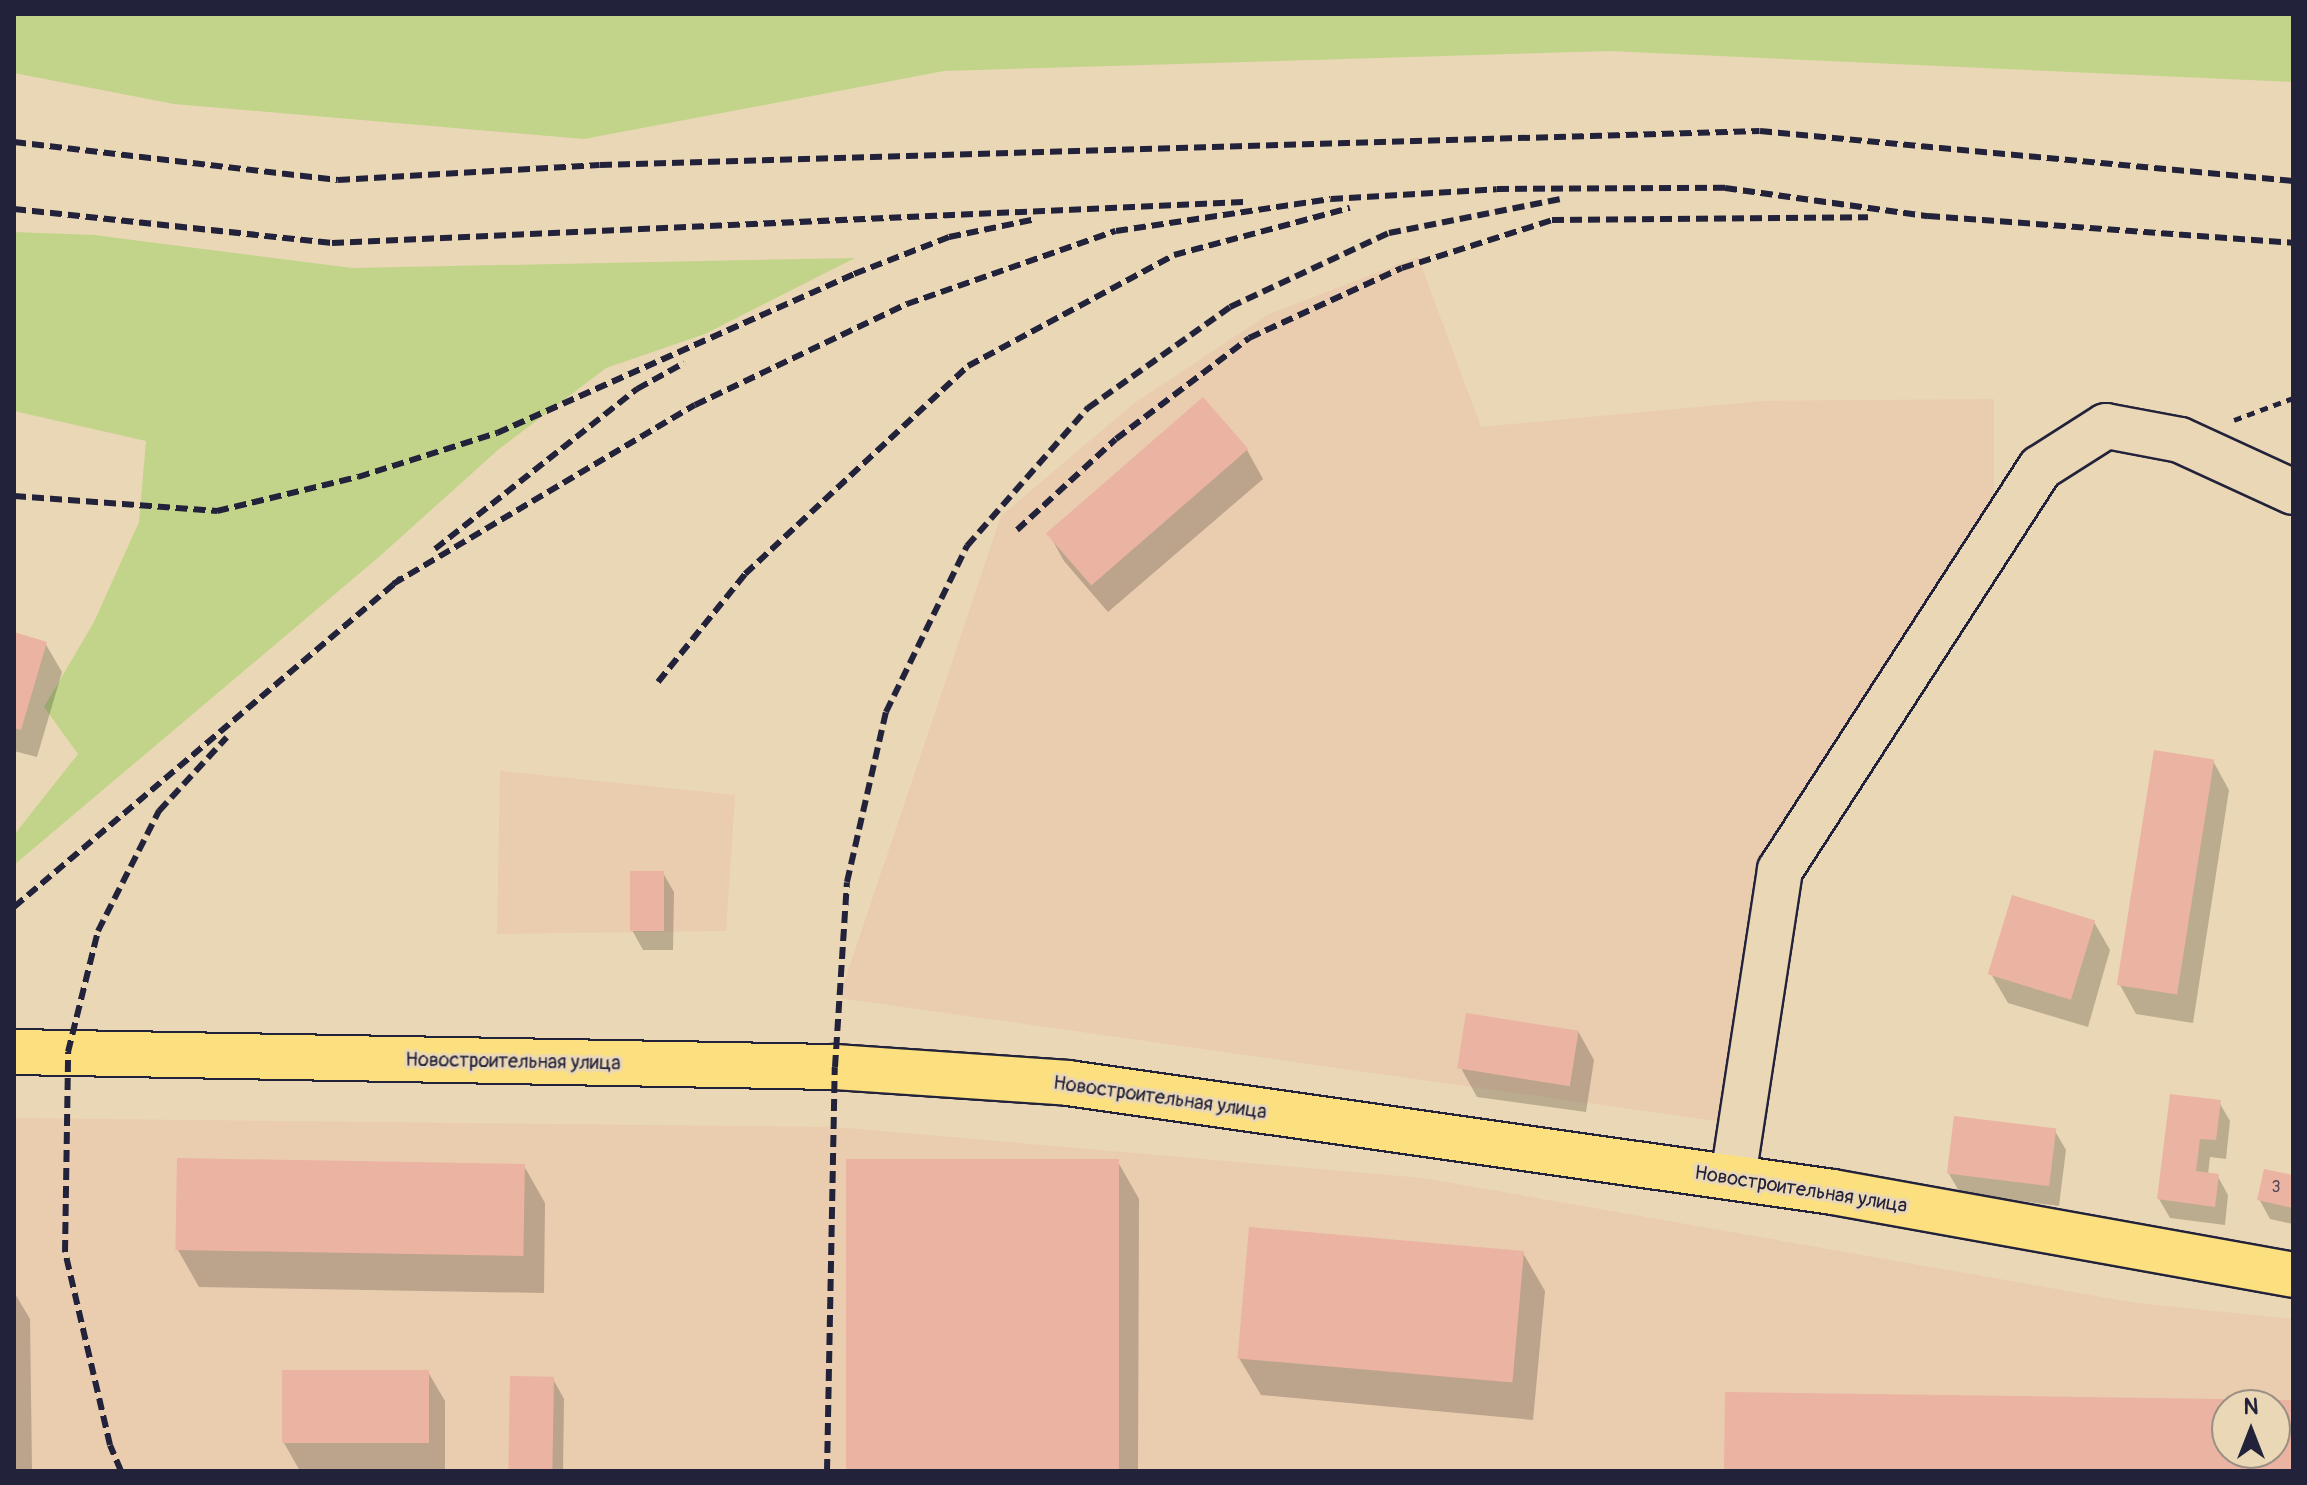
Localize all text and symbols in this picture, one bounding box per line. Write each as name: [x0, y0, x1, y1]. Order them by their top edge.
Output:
street label: Новостроительная улица: [405, 1047, 621, 1075]
street label: Новостроительная улица: [1052, 1070, 1268, 1124]
street label: Новостроительная улица: [1693, 1160, 1909, 1218]
house number: 3: [2272, 1177, 2280, 1197]
north arrow: [2211, 1389, 2291, 1469]
text: N: [2244, 1393, 2258, 1421]

